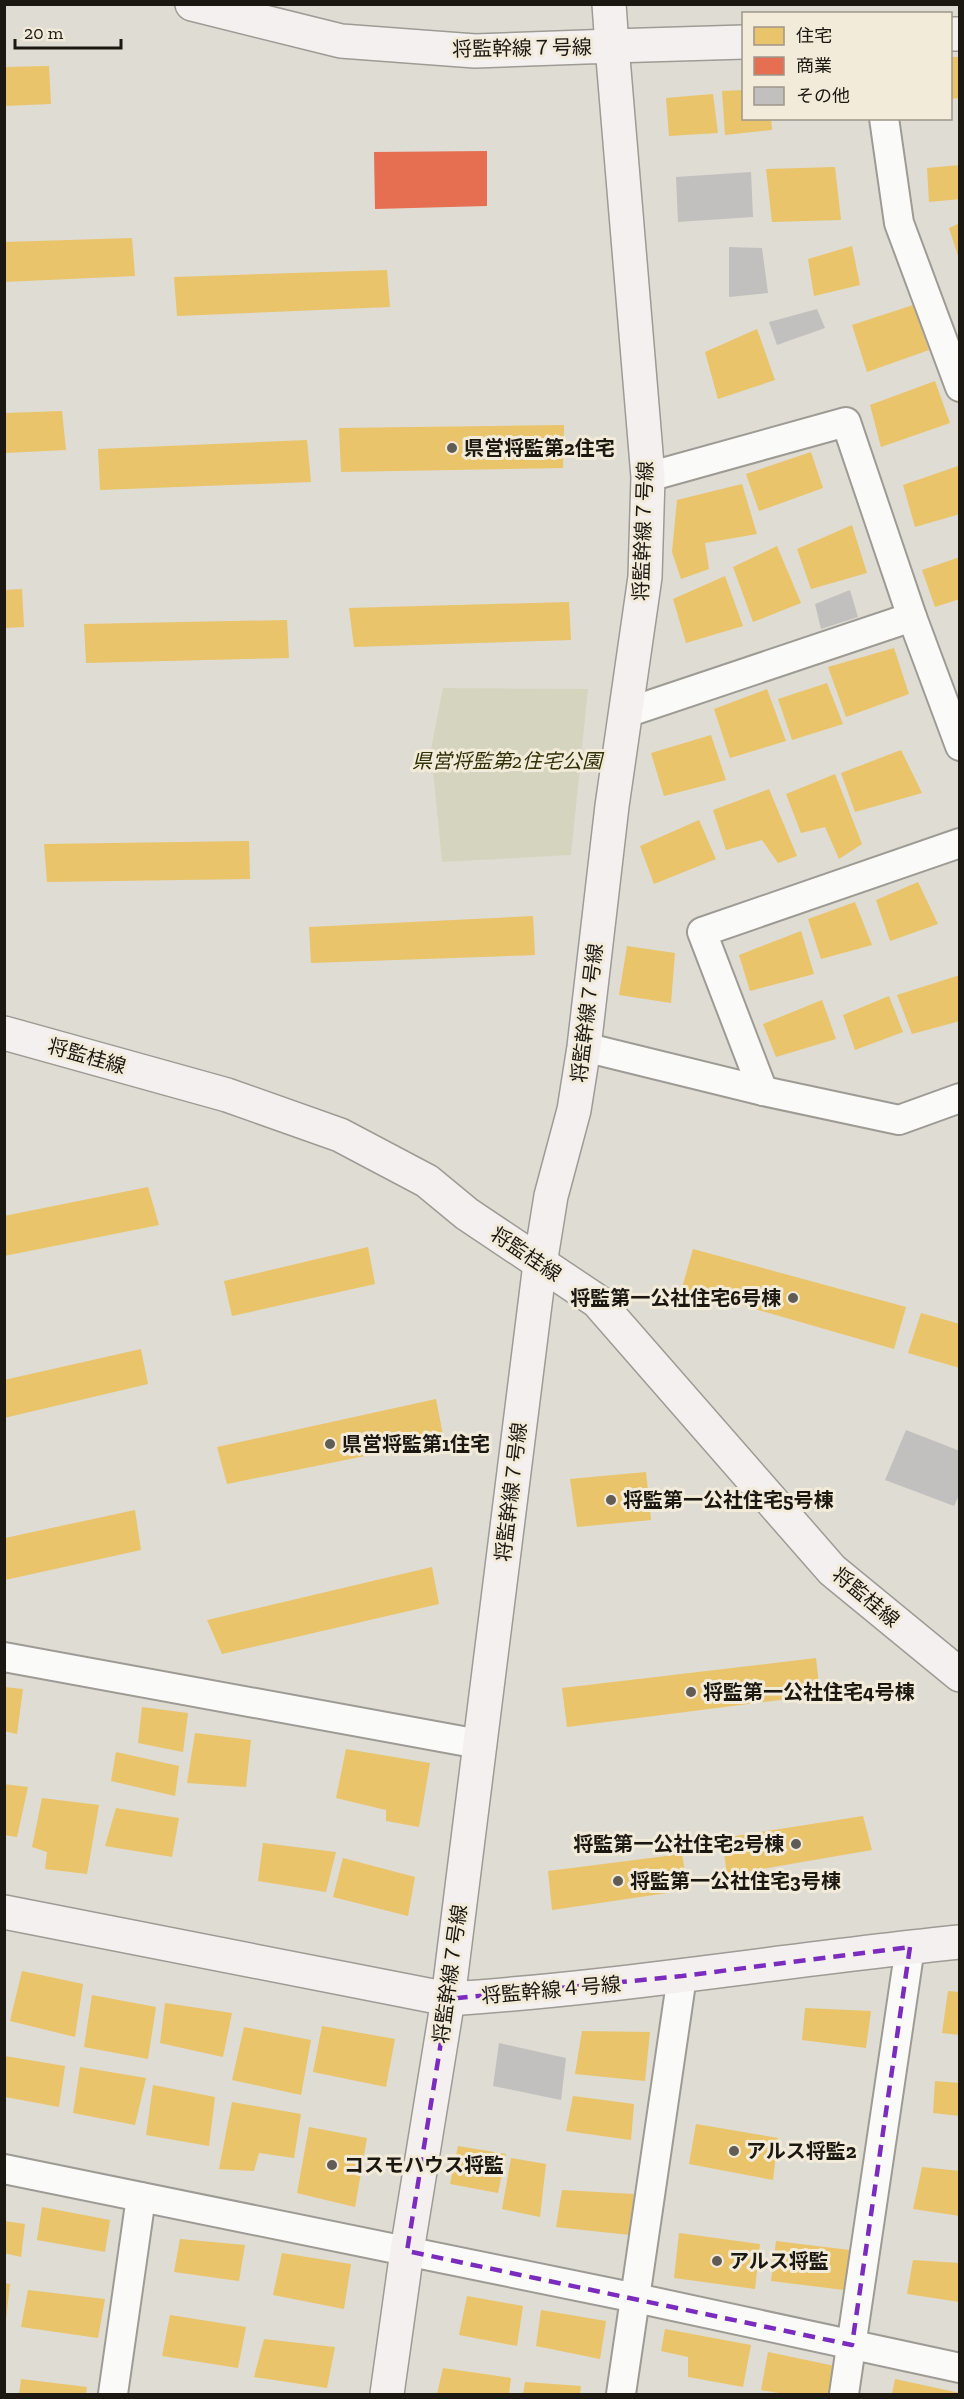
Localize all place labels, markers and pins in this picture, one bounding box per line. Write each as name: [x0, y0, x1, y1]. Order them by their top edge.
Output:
place label: 県営将監第2住宅: [464, 436, 615, 460]
marker: 県営将監第2住宅: [445, 441, 459, 455]
place label: 将監第一公社住宅6号棟: [570, 1286, 781, 1310]
marker: 将監第一公社住宅6号棟: [786, 1291, 800, 1305]
place label: 県営将監第1住宅: [342, 1432, 490, 1456]
marker: 県営将監第1住宅: [323, 1437, 337, 1451]
place label: 将監第一公社住宅5号棟: [623, 1488, 833, 1512]
marker: 将監第一公社住宅5号棟: [604, 1493, 618, 1507]
place label: 将監第一公社住宅4号棟: [703, 1680, 914, 1704]
marker: 将監第一公社住宅4号棟: [684, 1685, 698, 1699]
place label: 将監第一公社住宅2号棟: [573, 1832, 784, 1856]
marker: 将監第一公社住宅2号棟: [789, 1837, 803, 1851]
place label: 将監第一公社住宅3号棟: [630, 1869, 841, 1893]
marker: 将監第一公社住宅3号棟: [611, 1874, 625, 1888]
place label: アルス将監2: [746, 2139, 857, 2163]
marker: アルス将監2: [727, 2144, 741, 2158]
place label: コスモハウス将監: [344, 2153, 504, 2177]
marker: コスモハウス将監: [325, 2158, 339, 2172]
place label: アルス将監: [729, 2249, 829, 2273]
marker: アルス将監: [710, 2254, 724, 2268]

